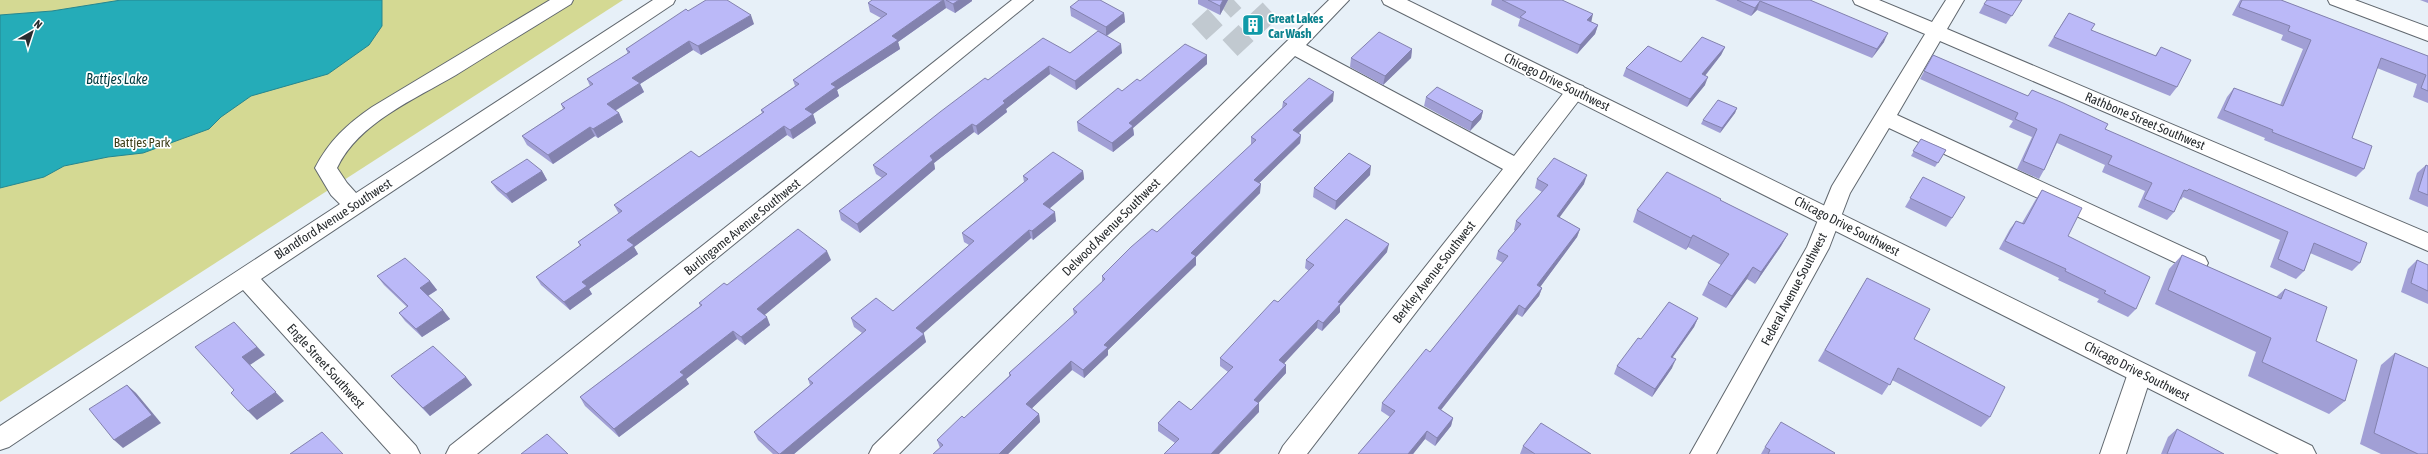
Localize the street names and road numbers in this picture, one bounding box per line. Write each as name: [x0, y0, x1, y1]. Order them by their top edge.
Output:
street label: Chicago Drive Southwest: [1502, 50, 1613, 114]
street label: Rathbone Street Southwest: [2083, 89, 2208, 153]
street label: Blandford Avenue Southwest: [271, 175, 395, 263]
street label: Burlingame Avenue Southwest: [681, 175, 803, 278]
street label: Delwood Avenue Southwest: [1059, 175, 1163, 279]
street label: Chicago Drive Southwest: [1792, 193, 1902, 259]
street label: Berkley Avenue Southwest: [1389, 218, 1479, 326]
street label: Federal Avenue Southwest: [1758, 230, 1830, 348]
street label: Engle Street Southwest: [284, 321, 368, 412]
street label: Chicago Drive Southwest: [2082, 338, 2192, 404]

